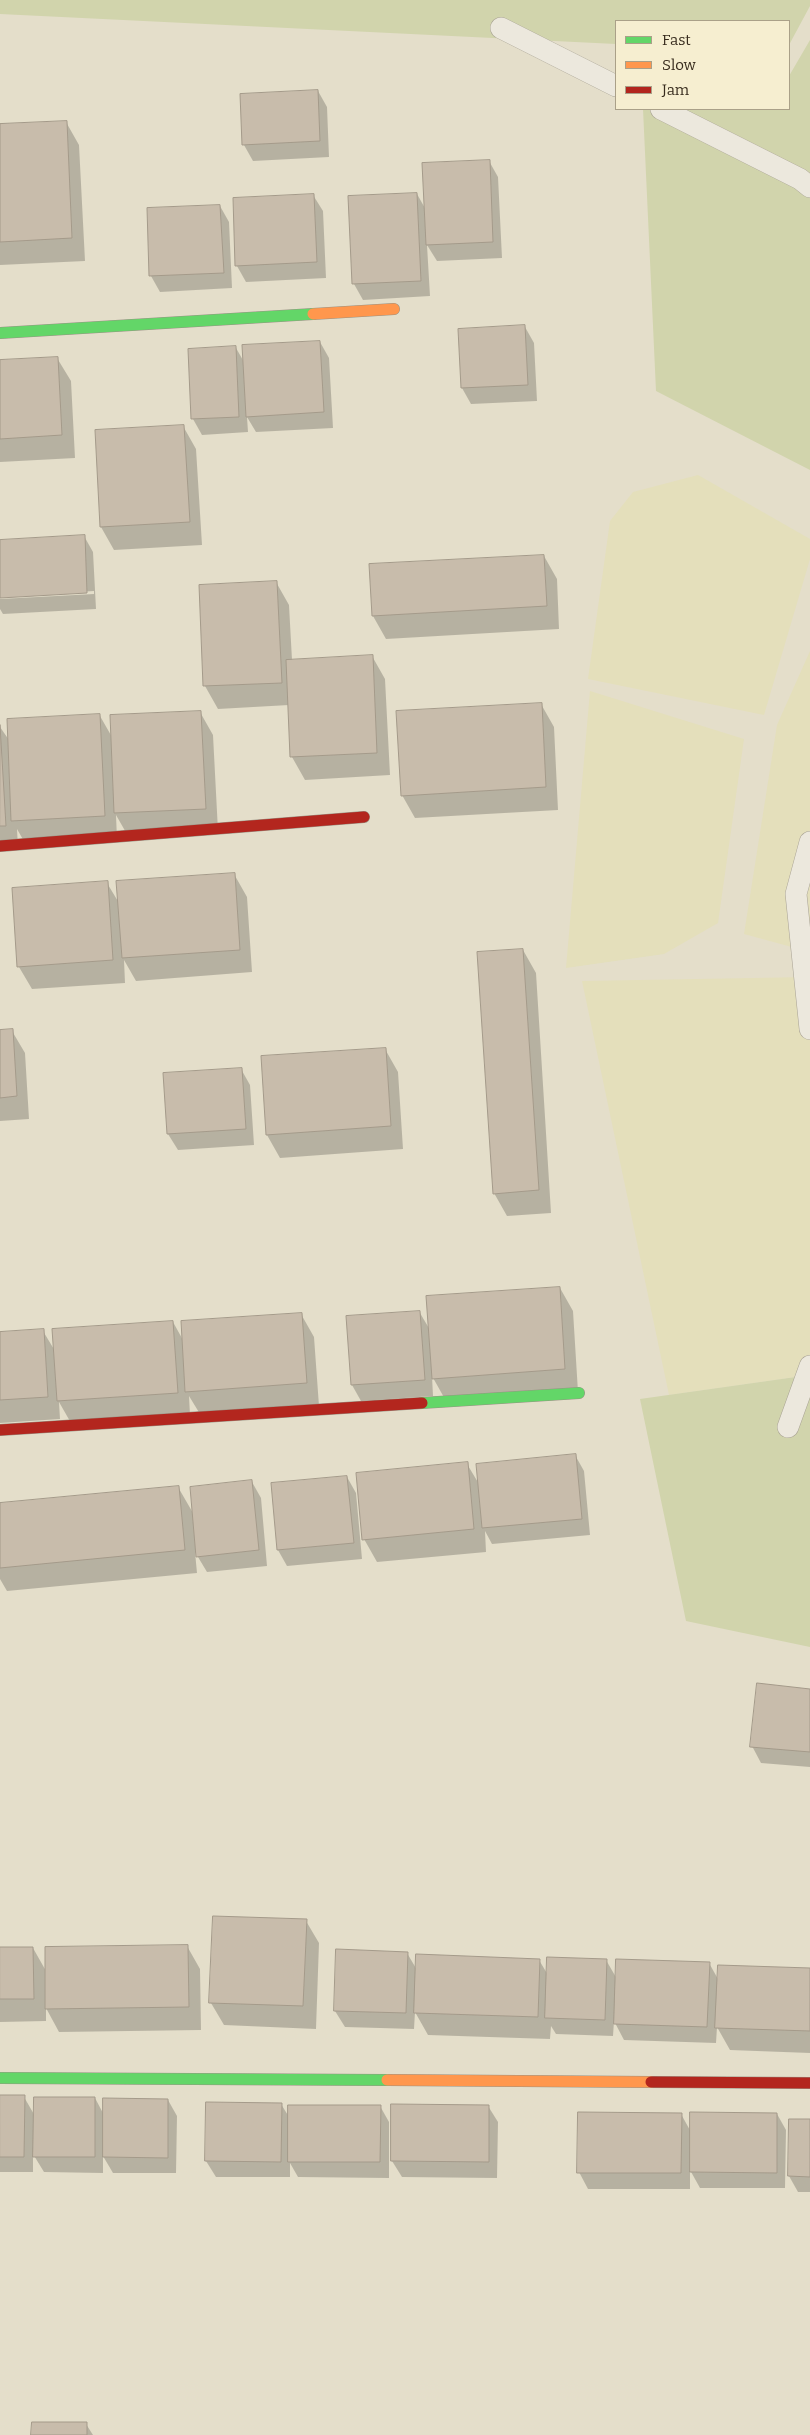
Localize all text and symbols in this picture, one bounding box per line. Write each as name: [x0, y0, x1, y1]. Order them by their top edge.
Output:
legend: [615, 20, 790, 110]
text: Fast: [662, 31, 691, 49]
text: Slow: [662, 56, 696, 74]
text: Jam: [662, 81, 689, 99]

